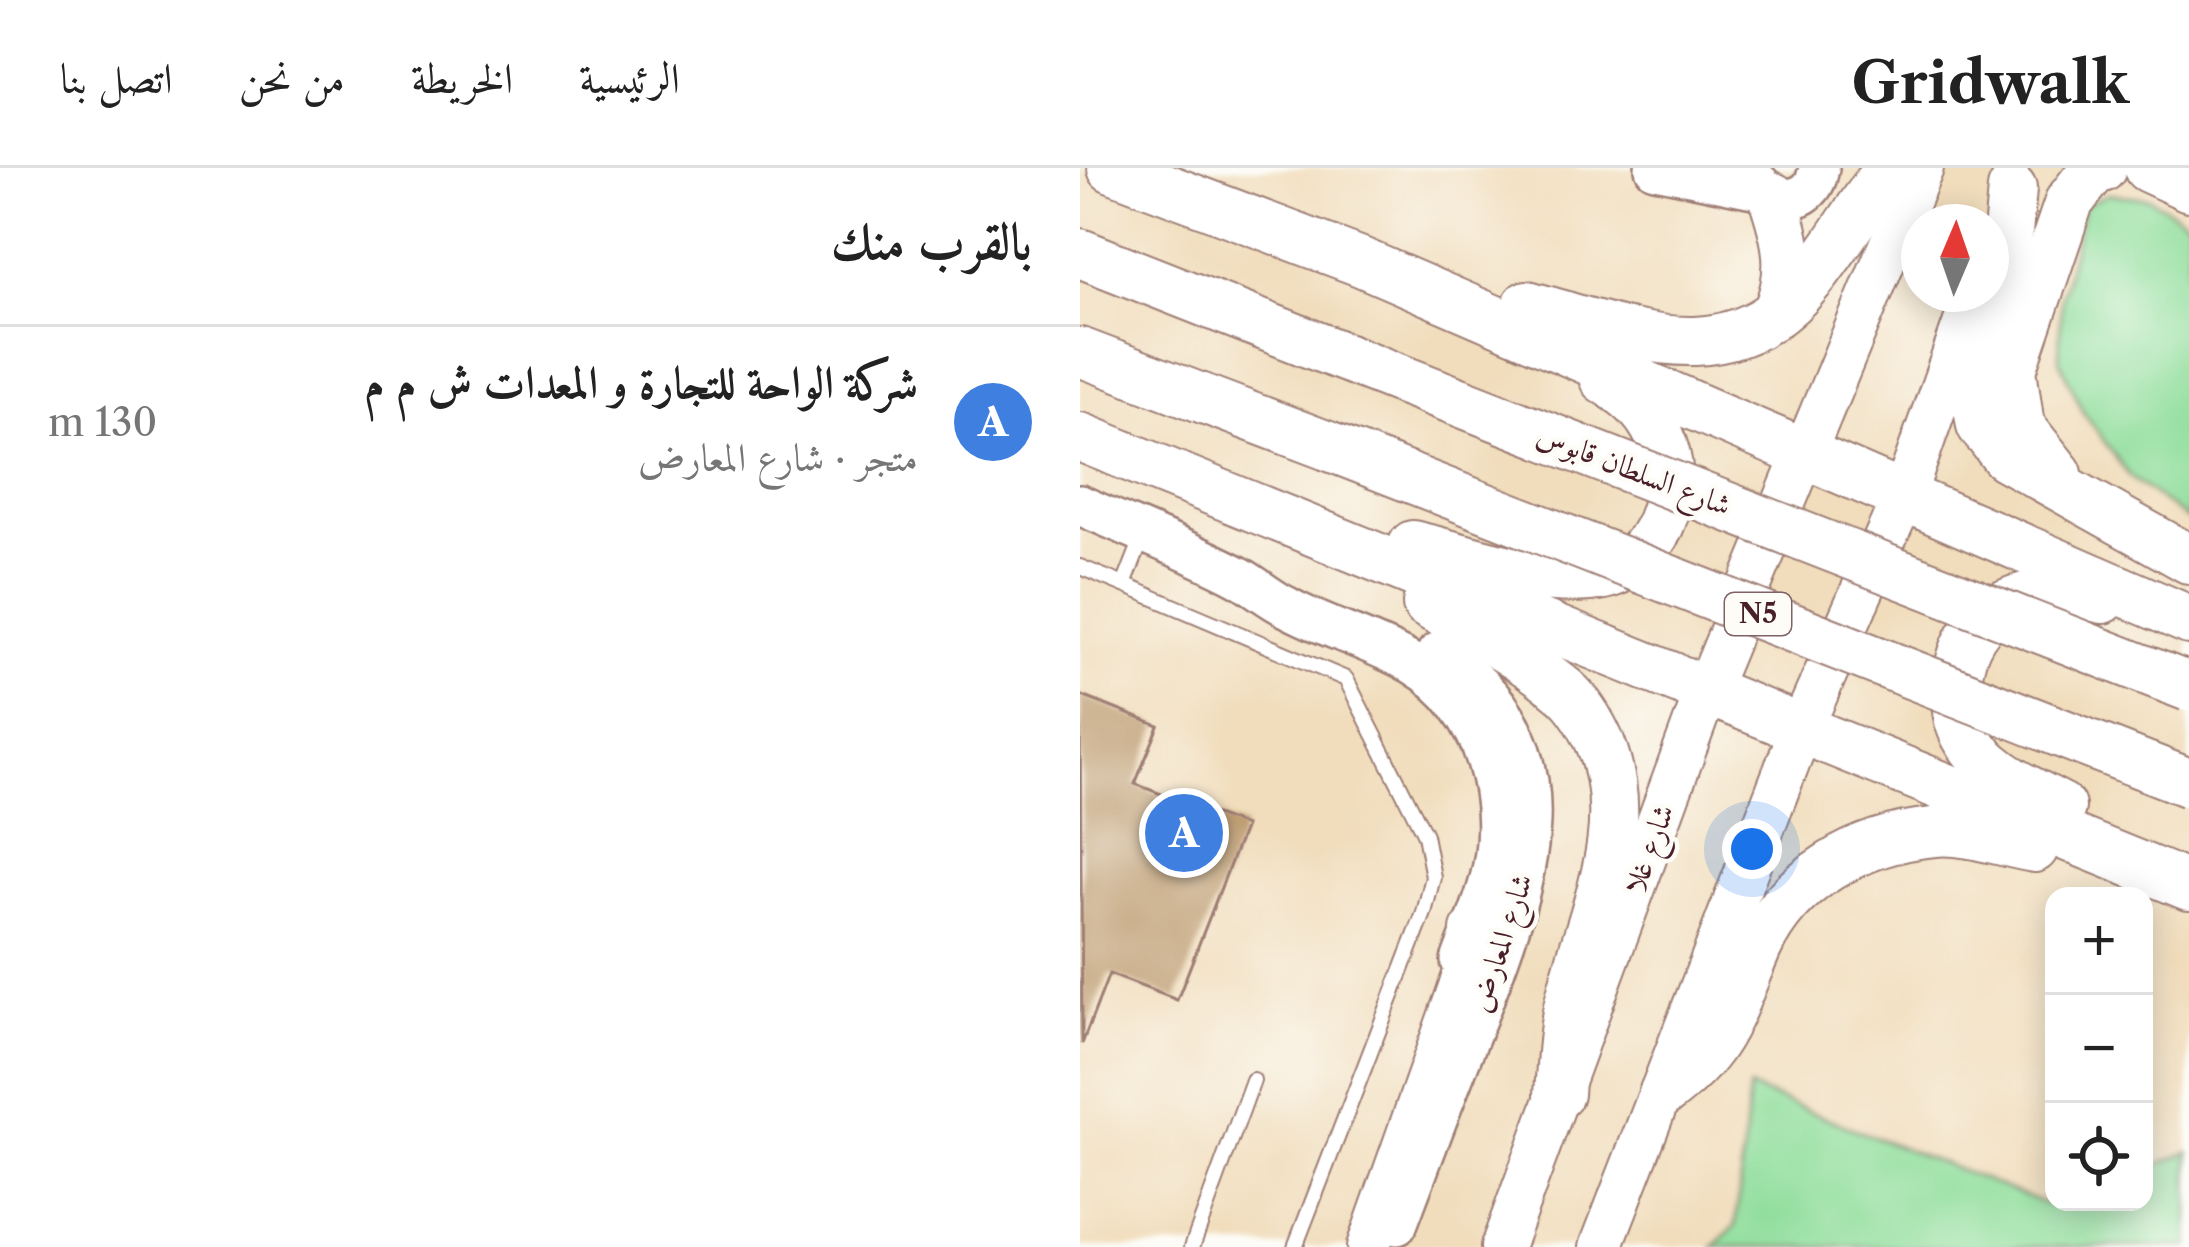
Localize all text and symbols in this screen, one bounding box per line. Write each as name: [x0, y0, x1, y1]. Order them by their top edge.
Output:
text: Gridwalk: [1851, 48, 2129, 118]
text: اتصل بنا: [60, 52, 173, 104]
text: من نحن: [239, 52, 345, 104]
text: الخريطة: [411, 52, 513, 104]
text: الرئيسية: [579, 52, 680, 104]
north arrow: [1901, 204, 2009, 312]
text: بالقرب منك: [831, 210, 1032, 272]
text: شركة الواحة للتجارة و المعدات ش م م: [364, 354, 918, 410]
text: 130 m: [48, 398, 157, 446]
text: A: [978, 398, 1008, 446]
street label: شارع السلطان قابوس: [1529, 416, 1736, 530]
text: متجر · شارع المعارض: [638, 433, 918, 481]
road number: N5: [1725, 593, 1791, 635]
pin: A: [1145, 788, 1223, 878]
street label: شارع غلا: [1615, 799, 1688, 901]
your location: [1722, 819, 1782, 879]
street label: شارع المعارض: [1461, 869, 1547, 1019]
map controls: [2045, 887, 2153, 1211]
button: +: [2045, 887, 2153, 995]
button: −: [2045, 995, 2153, 1103]
button: locate: [2045, 1103, 2153, 1211]

